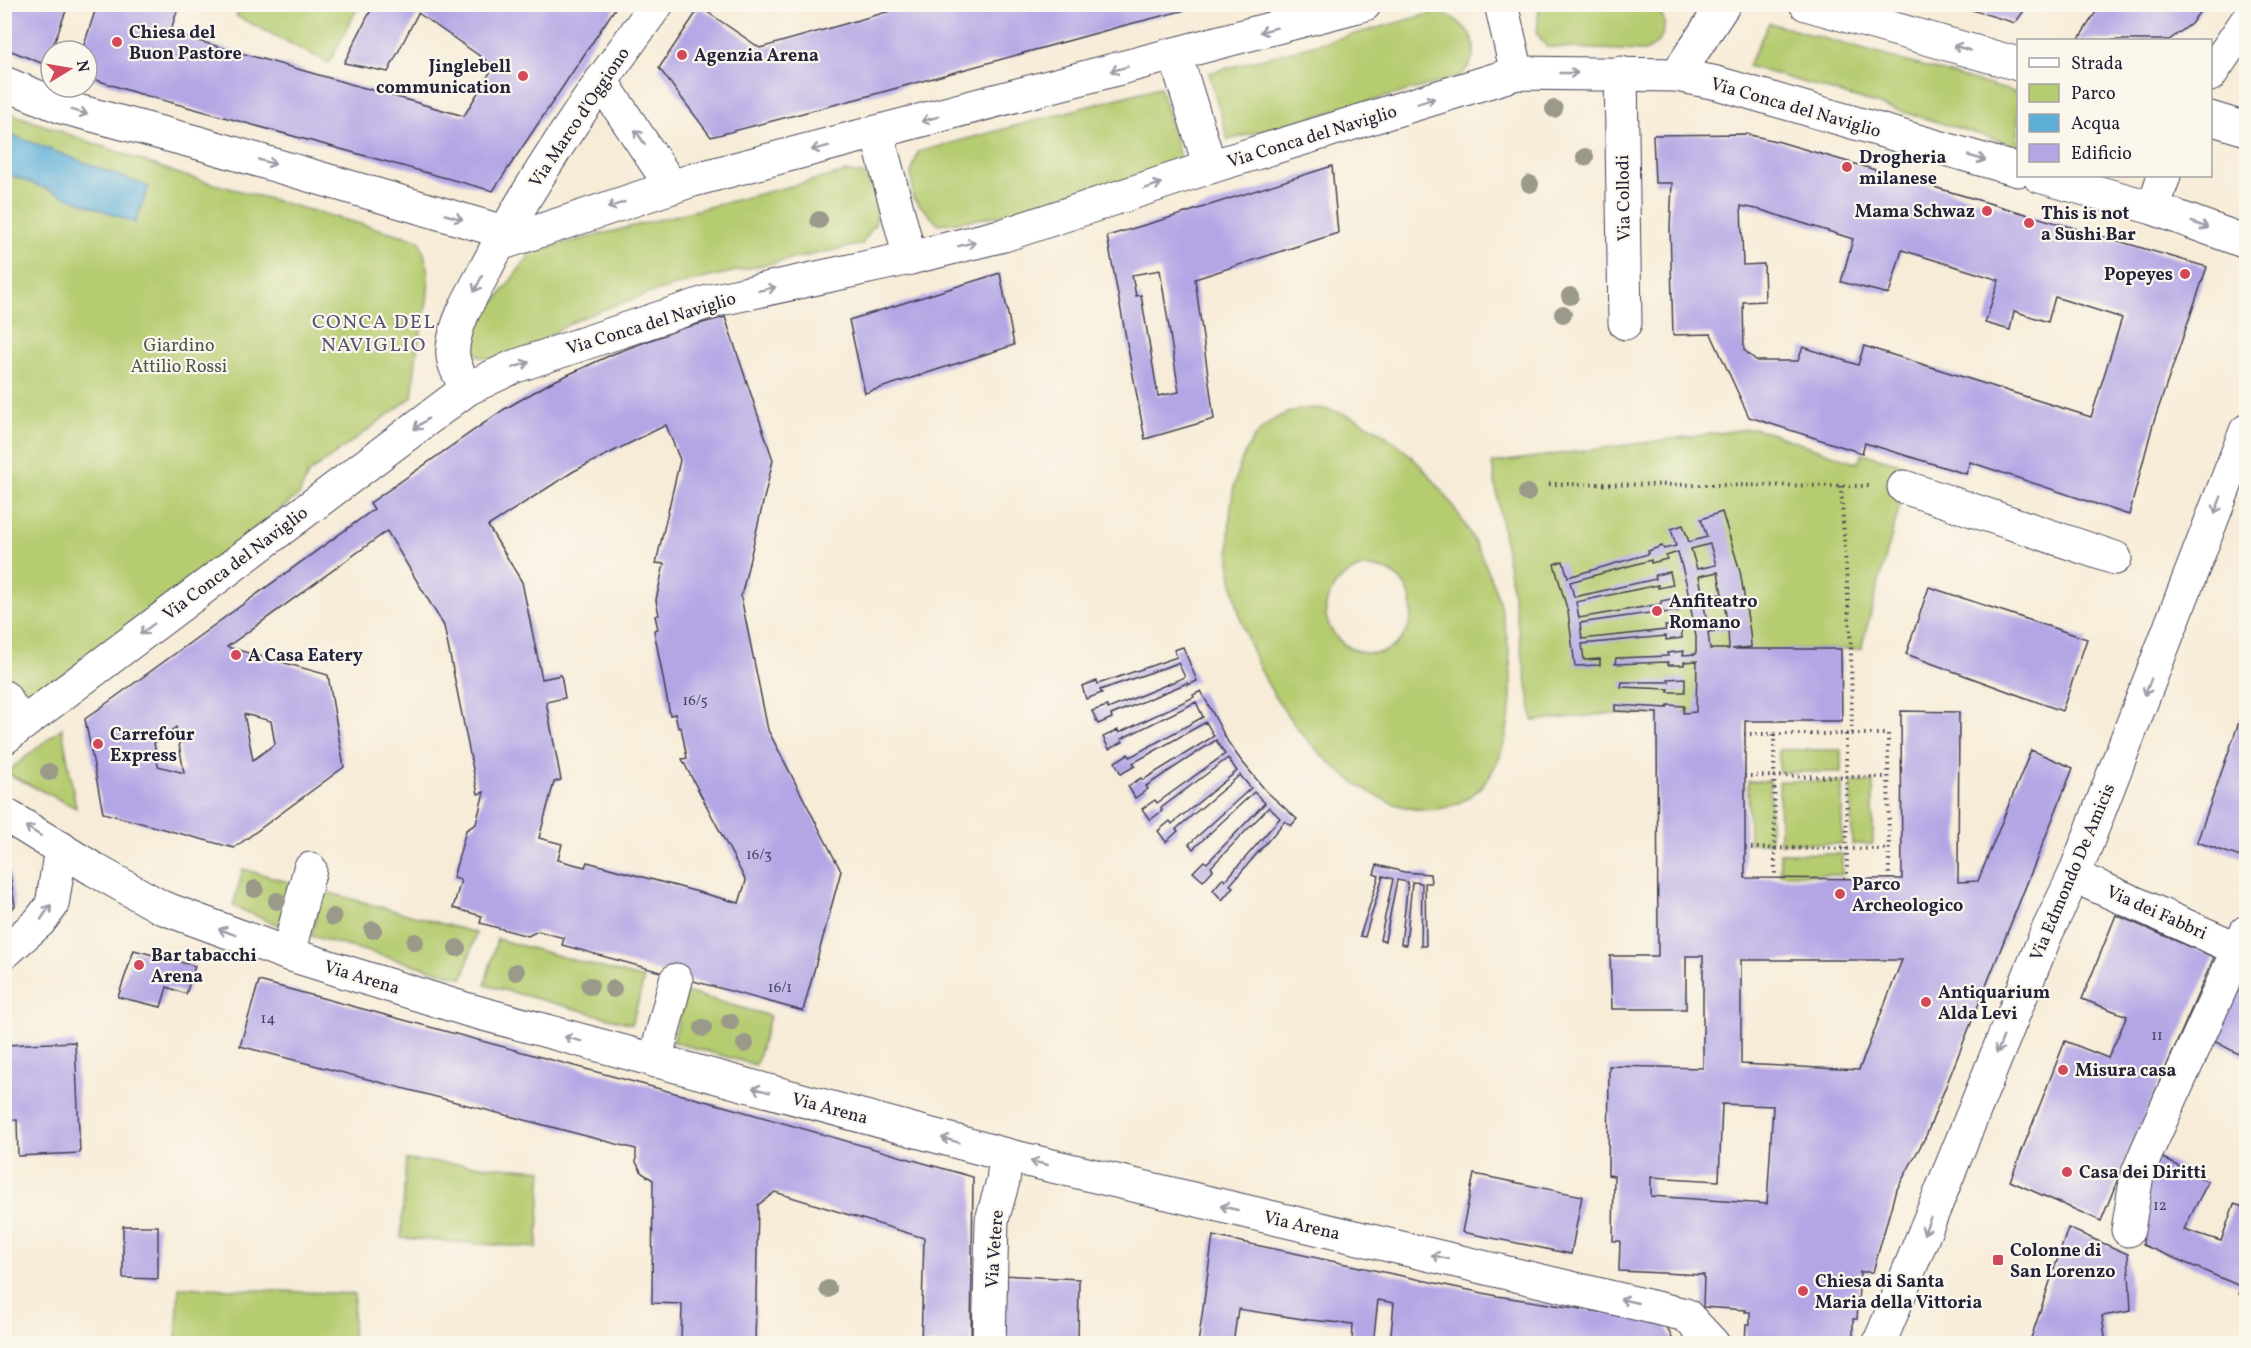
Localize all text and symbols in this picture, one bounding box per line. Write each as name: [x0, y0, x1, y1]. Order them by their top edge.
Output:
place label: Chiesa del Buon Pastore: [129, 21, 242, 67]
one-way arrow: [1258, 25, 1277, 36]
marker: Chiesa del Buon Pastore: [110, 35, 124, 49]
north arrow: [39, 39, 99, 99]
legend: [2017, 39, 2212, 177]
one-way arrow: [1953, 42, 1972, 53]
street label: Via Marco d'Oggiono: [524, 43, 637, 193]
place label: Agenzia Arena: [694, 44, 819, 69]
marker: Agenzia Arena: [675, 48, 689, 62]
text: Strada: [2071, 52, 2123, 77]
place label: Jinglebell communication: [376, 55, 511, 101]
text: N: [70, 59, 94, 75]
one-way arrow: [1110, 64, 1129, 75]
one-way arrow: [1559, 67, 1579, 79]
marker: Jinglebell communication: [516, 69, 530, 83]
street label: Via Conca del Naviglio: [1708, 72, 1884, 145]
text: Parco: [2071, 82, 2116, 107]
one-way arrow: [1416, 95, 1435, 106]
street label: Via Conca del Naviglio: [1225, 100, 1400, 175]
one-way arrow: [69, 106, 88, 118]
text: Acqua: [2071, 112, 2120, 137]
one-way arrow: [921, 113, 940, 125]
one-way arrow: [634, 130, 646, 146]
one-way arrow: [811, 142, 830, 154]
text: Edificio: [2071, 142, 2132, 167]
place label: Drogheria milanese: [1859, 146, 1947, 192]
one-way arrow: [1967, 153, 1986, 164]
street label: Via Collodi: [1611, 155, 1638, 241]
one-way arrow: [257, 157, 276, 168]
marker: Drogheria milanese: [1840, 160, 1854, 174]
one-way arrow: [1143, 179, 1162, 190]
place label: Mama Schwaz: [1855, 200, 1975, 225]
one-way arrow: [607, 201, 626, 212]
place label: This is not a Sushi Bar: [2041, 202, 2136, 248]
marker: Mama Schwaz: [1980, 204, 1994, 218]
one-way arrow: [444, 212, 463, 223]
marker: This is not a Sushi Bar: [2022, 216, 2036, 230]
one-way arrow: [2190, 221, 2209, 232]
one-way arrow: [957, 237, 976, 249]
place label: Popeyes: [2104, 263, 2173, 288]
marker: Popeyes: [2178, 267, 2192, 281]
one-way arrow: [471, 275, 483, 293]
one-way arrow: [757, 283, 776, 294]
street label: Via Conca del Naviglio: [564, 287, 739, 362]
district label: CONCA DEL NAVIGLIO: [312, 309, 436, 360]
park label: Giardino Attilio Rossi: [131, 334, 227, 380]
one-way arrow: [511, 359, 530, 370]
one-way arrow: [413, 418, 429, 431]
one-way arrow: [2212, 495, 2223, 514]
street label: Via Conca del Naviglio: [158, 501, 314, 627]
place label: Anfiteatro Romano: [1669, 590, 1758, 636]
marker: Anfiteatro Romano: [1650, 604, 1664, 618]
one-way arrow: [139, 622, 155, 635]
place label: A Casa Eatery: [248, 644, 363, 669]
marker: A Casa Eatery: [229, 648, 243, 662]
one-way arrow: [2141, 677, 2152, 696]
house number: 16/5: [682, 691, 708, 712]
place label: Carrefour Express: [110, 723, 195, 769]
marker: Carrefour Express: [91, 737, 105, 751]
street label: Via Edmondo De Amicis: [2025, 780, 2122, 965]
one-way arrow: [25, 825, 42, 837]
house number: 16/3: [746, 845, 772, 866]
place label: Parco Archeologico: [1852, 873, 1963, 919]
street label: Via dei Fabbri: [2102, 880, 2211, 947]
marker: Parco Archeologico: [1833, 887, 1847, 901]
one-way arrow: [40, 904, 52, 921]
one-way arrow: [218, 925, 236, 936]
place label: Bar tabacchi Arena: [151, 944, 257, 990]
street label: Via Arena: [321, 955, 402, 1002]
marker: Bar tabacchi Arena: [132, 958, 146, 972]
house number: 16/1: [768, 978, 792, 999]
place label: Antiquarium Alda Levi: [1938, 981, 2050, 1027]
marker: Antiquarium Alda Levi: [1919, 995, 1933, 1009]
house number: 14: [261, 1009, 275, 1030]
house number: 11: [2151, 1026, 2163, 1047]
one-way arrow: [564, 1033, 583, 1044]
one-way arrow: [1994, 1035, 2005, 1054]
place label: Misura casa: [2075, 1059, 2177, 1084]
marker: Misura casa: [2056, 1063, 2070, 1077]
one-way arrow: [752, 1083, 771, 1095]
street label: Via Arena: [789, 1087, 870, 1132]
one-way arrow: [941, 1134, 960, 1145]
one-way arrow: [1030, 1157, 1050, 1168]
place label: Casa dei Diritti: [2079, 1161, 2207, 1186]
marker: Casa dei Diritti: [2060, 1165, 2074, 1179]
house number: 12: [2153, 1196, 2167, 1217]
one-way arrow: [1220, 1201, 1239, 1213]
street label: Via Arena: [1261, 1206, 1342, 1247]
street label: Via Vetere: [980, 1209, 1011, 1289]
one-way arrow: [1921, 1216, 1932, 1234]
place label: Colonne di San Lorenzo: [2010, 1239, 2115, 1285]
one-way arrow: [1430, 1251, 1450, 1262]
marker: Colonne di San Lorenzo: [1991, 1253, 2005, 1267]
place label: Chiesa di Santa Maria della Vittoria: [1815, 1270, 1982, 1316]
marker: Chiesa di Santa Maria della Vittoria: [1796, 1284, 1810, 1298]
one-way arrow: [1620, 1295, 1639, 1307]

